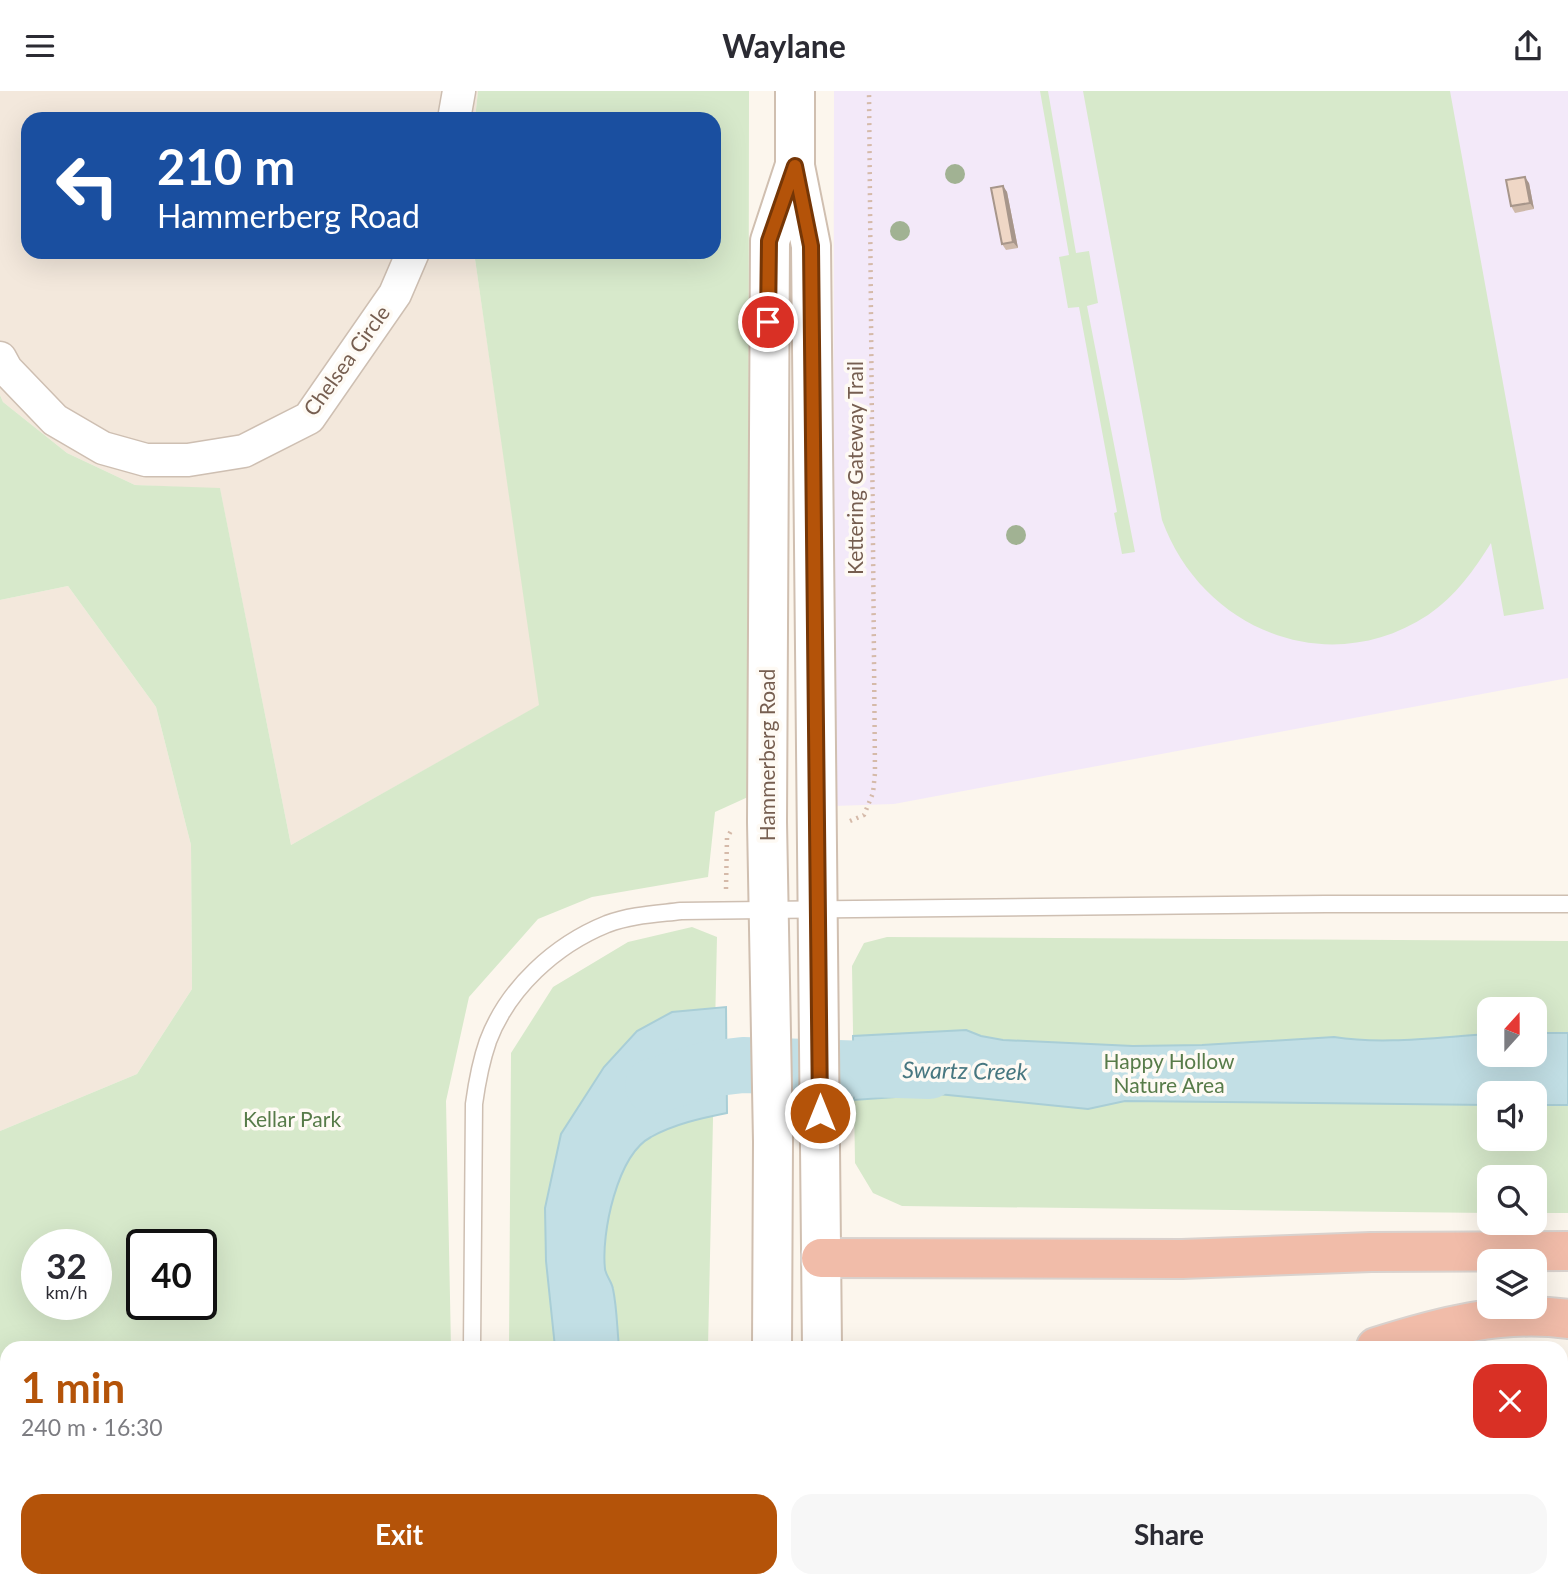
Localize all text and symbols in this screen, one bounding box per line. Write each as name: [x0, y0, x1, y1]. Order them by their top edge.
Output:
text: Waylane: [722, 26, 846, 65]
icon: menu: [21, 27, 59, 65]
icon: share: [1509, 27, 1547, 65]
text: 210 m: [157, 137, 295, 195]
icon: left: [42, 140, 133, 231]
text: Hammerberg Road: [157, 196, 420, 235]
pin: [738, 292, 798, 352]
street label: Chelsea Circle: [297, 300, 394, 420]
icon: arrive: [749, 303, 787, 341]
street label: Kettering Gateway Trail: [842, 361, 867, 575]
street label: Hammerberg Road: [754, 669, 779, 841]
north arrow: [1477, 997, 1547, 1067]
map controls: [1477, 997, 1547, 1319]
park label: Happy Hollow Nature Area: [1104, 1048, 1235, 1097]
water label: Swartz Creek: [902, 1055, 1029, 1085]
position arrow: [783, 1076, 857, 1150]
button: sound: [1477, 1081, 1547, 1151]
park label: Kellar Park: [243, 1106, 341, 1131]
button: search: [1477, 1165, 1547, 1235]
speed limit sign: 40: [126, 1229, 217, 1320]
text: 32: [46, 1244, 87, 1286]
button: layers: [1477, 1249, 1547, 1319]
text: km/h: [45, 1281, 88, 1303]
text: 1 min: [21, 1362, 125, 1412]
button: close: [1473, 1364, 1547, 1438]
text: 240 m · 16:30: [21, 1413, 163, 1441]
button: Exit: [21, 1494, 777, 1574]
button: Share: [791, 1494, 1547, 1574]

